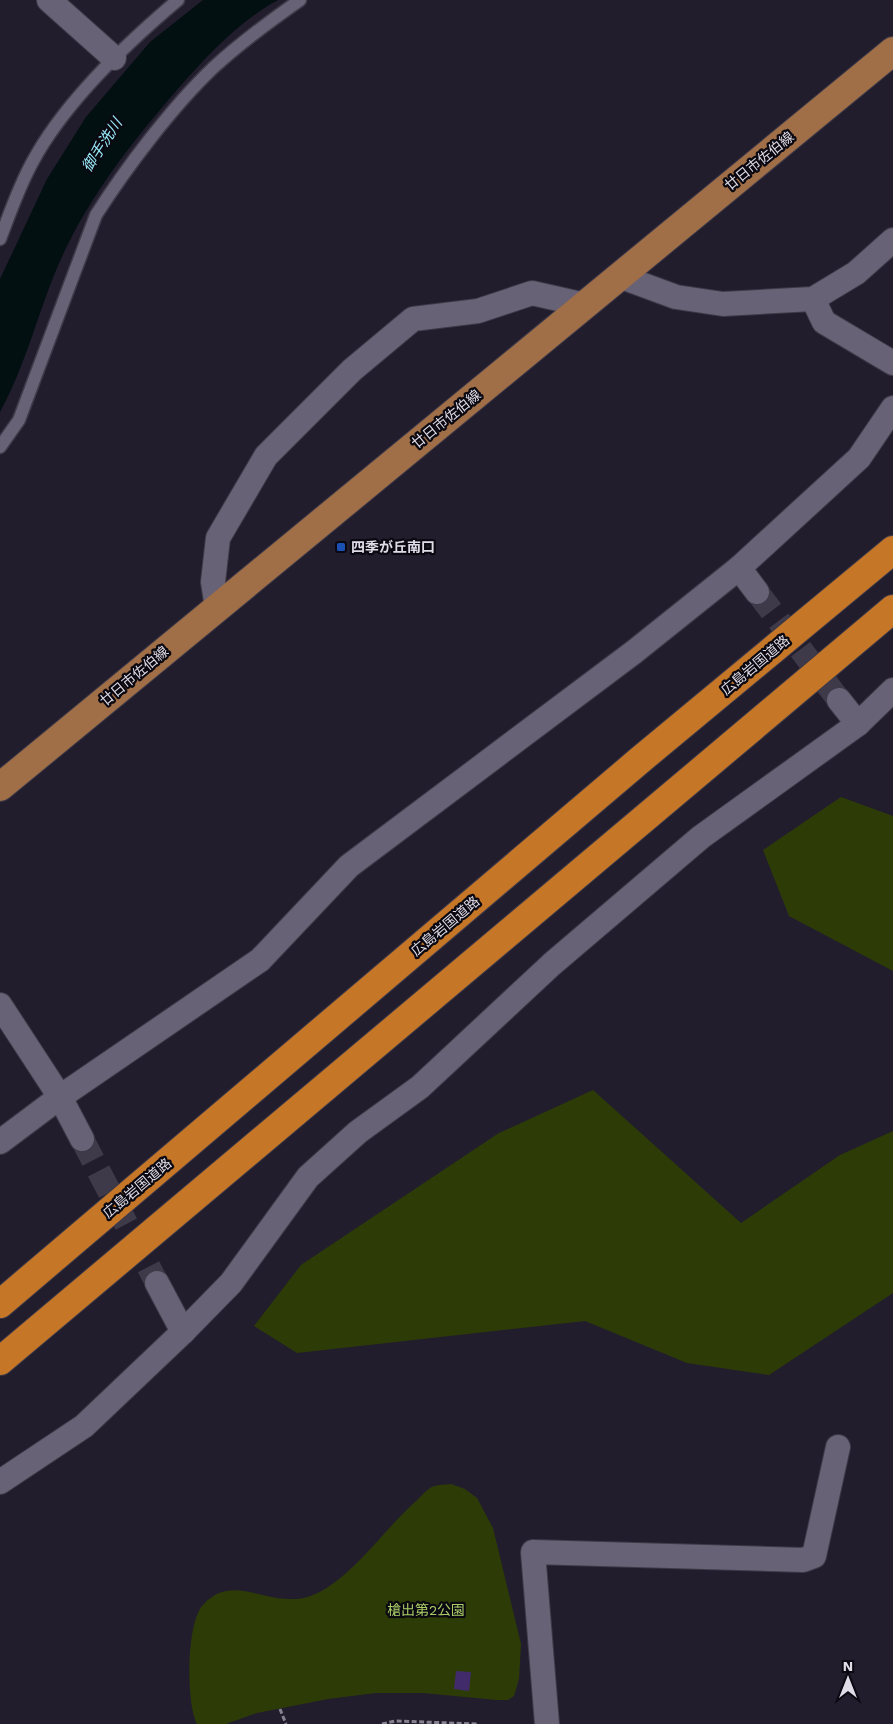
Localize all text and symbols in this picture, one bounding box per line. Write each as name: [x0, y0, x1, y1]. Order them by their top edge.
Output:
water label: 御手洗川: [78, 113, 127, 175]
street label: 廿日市佐伯線: [721, 128, 797, 194]
street label: 廿日市佐伯線: [408, 386, 484, 452]
place label: 四季が丘南口: [351, 539, 435, 555]
marker: 四季が丘南口: [335, 541, 347, 553]
street label: 広島岩国道路: [718, 632, 792, 698]
street label: 廿日市佐伯線: [97, 643, 171, 709]
street label: 広島岩国道路: [408, 893, 482, 959]
street label: 広島岩国道路: [100, 1155, 174, 1221]
park label: 槍出第2公園: [387, 1602, 465, 1618]
north arrow: [823, 1654, 873, 1704]
text: N: [843, 1658, 853, 1674]

